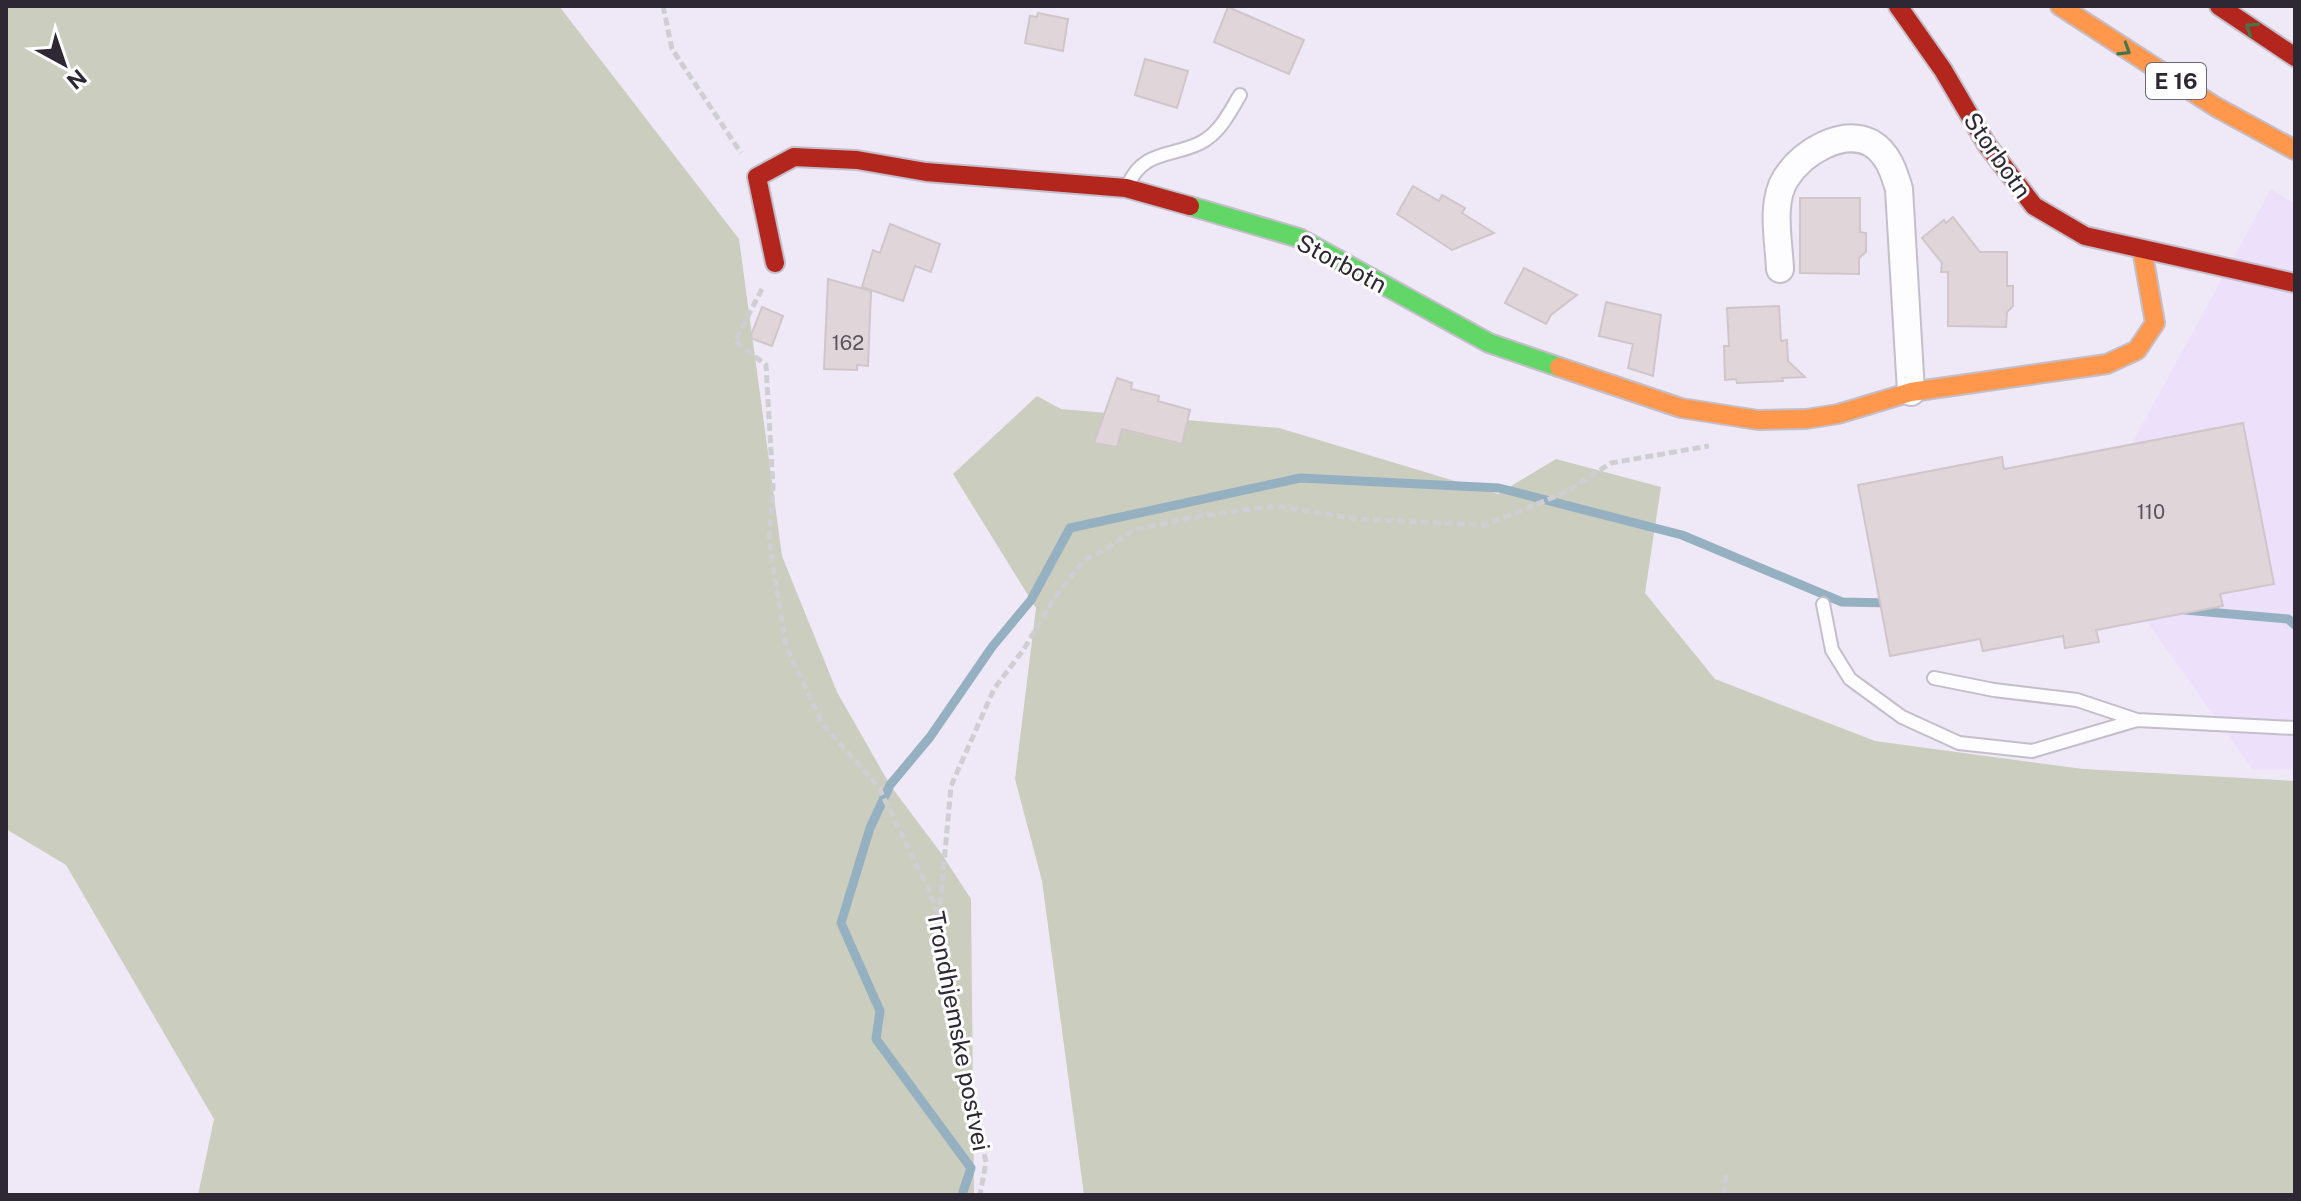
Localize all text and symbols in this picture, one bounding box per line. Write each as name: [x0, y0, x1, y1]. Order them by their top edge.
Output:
one-way arrow: [2245, 23, 2259, 38]
north arrow: [24, 24, 104, 104]
one-way arrow: [2116, 40, 2131, 55]
road number: E 16: [2146, 63, 2206, 99]
text: N: [62, 64, 92, 95]
street label: Storbotn: [1958, 107, 2038, 203]
street label: Storbotn: [1292, 228, 1392, 298]
house number: 162: [832, 331, 864, 355]
house number: 110: [2137, 500, 2165, 524]
street label: Trondhjemske postvei: [922, 909, 996, 1153]

